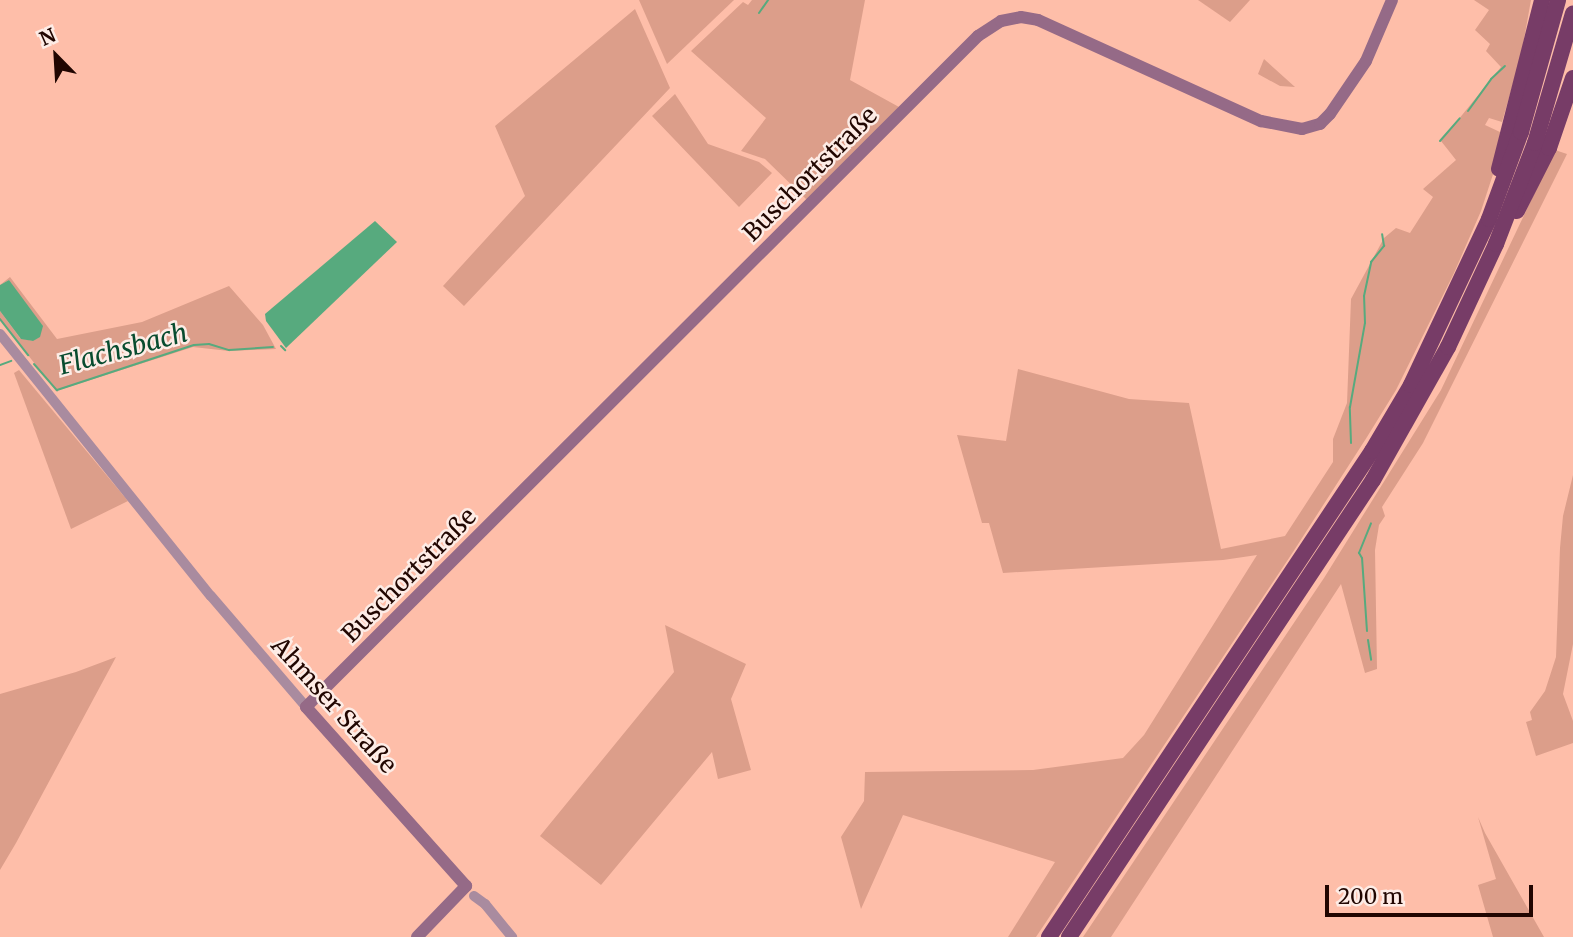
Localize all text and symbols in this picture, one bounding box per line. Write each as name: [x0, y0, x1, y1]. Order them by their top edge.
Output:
north arrow: [21, 21, 91, 91]
text: N: [36, 23, 59, 51]
street label: Buschortstraße: [737, 101, 883, 247]
water label: Flachsbach: [55, 317, 191, 381]
street label: Buschortstraße: [336, 502, 482, 648]
street label: Ahmser Straße: [265, 631, 403, 779]
scale bar: [1328, 870, 1536, 914]
text: 200 m: [1338, 883, 1403, 910]

